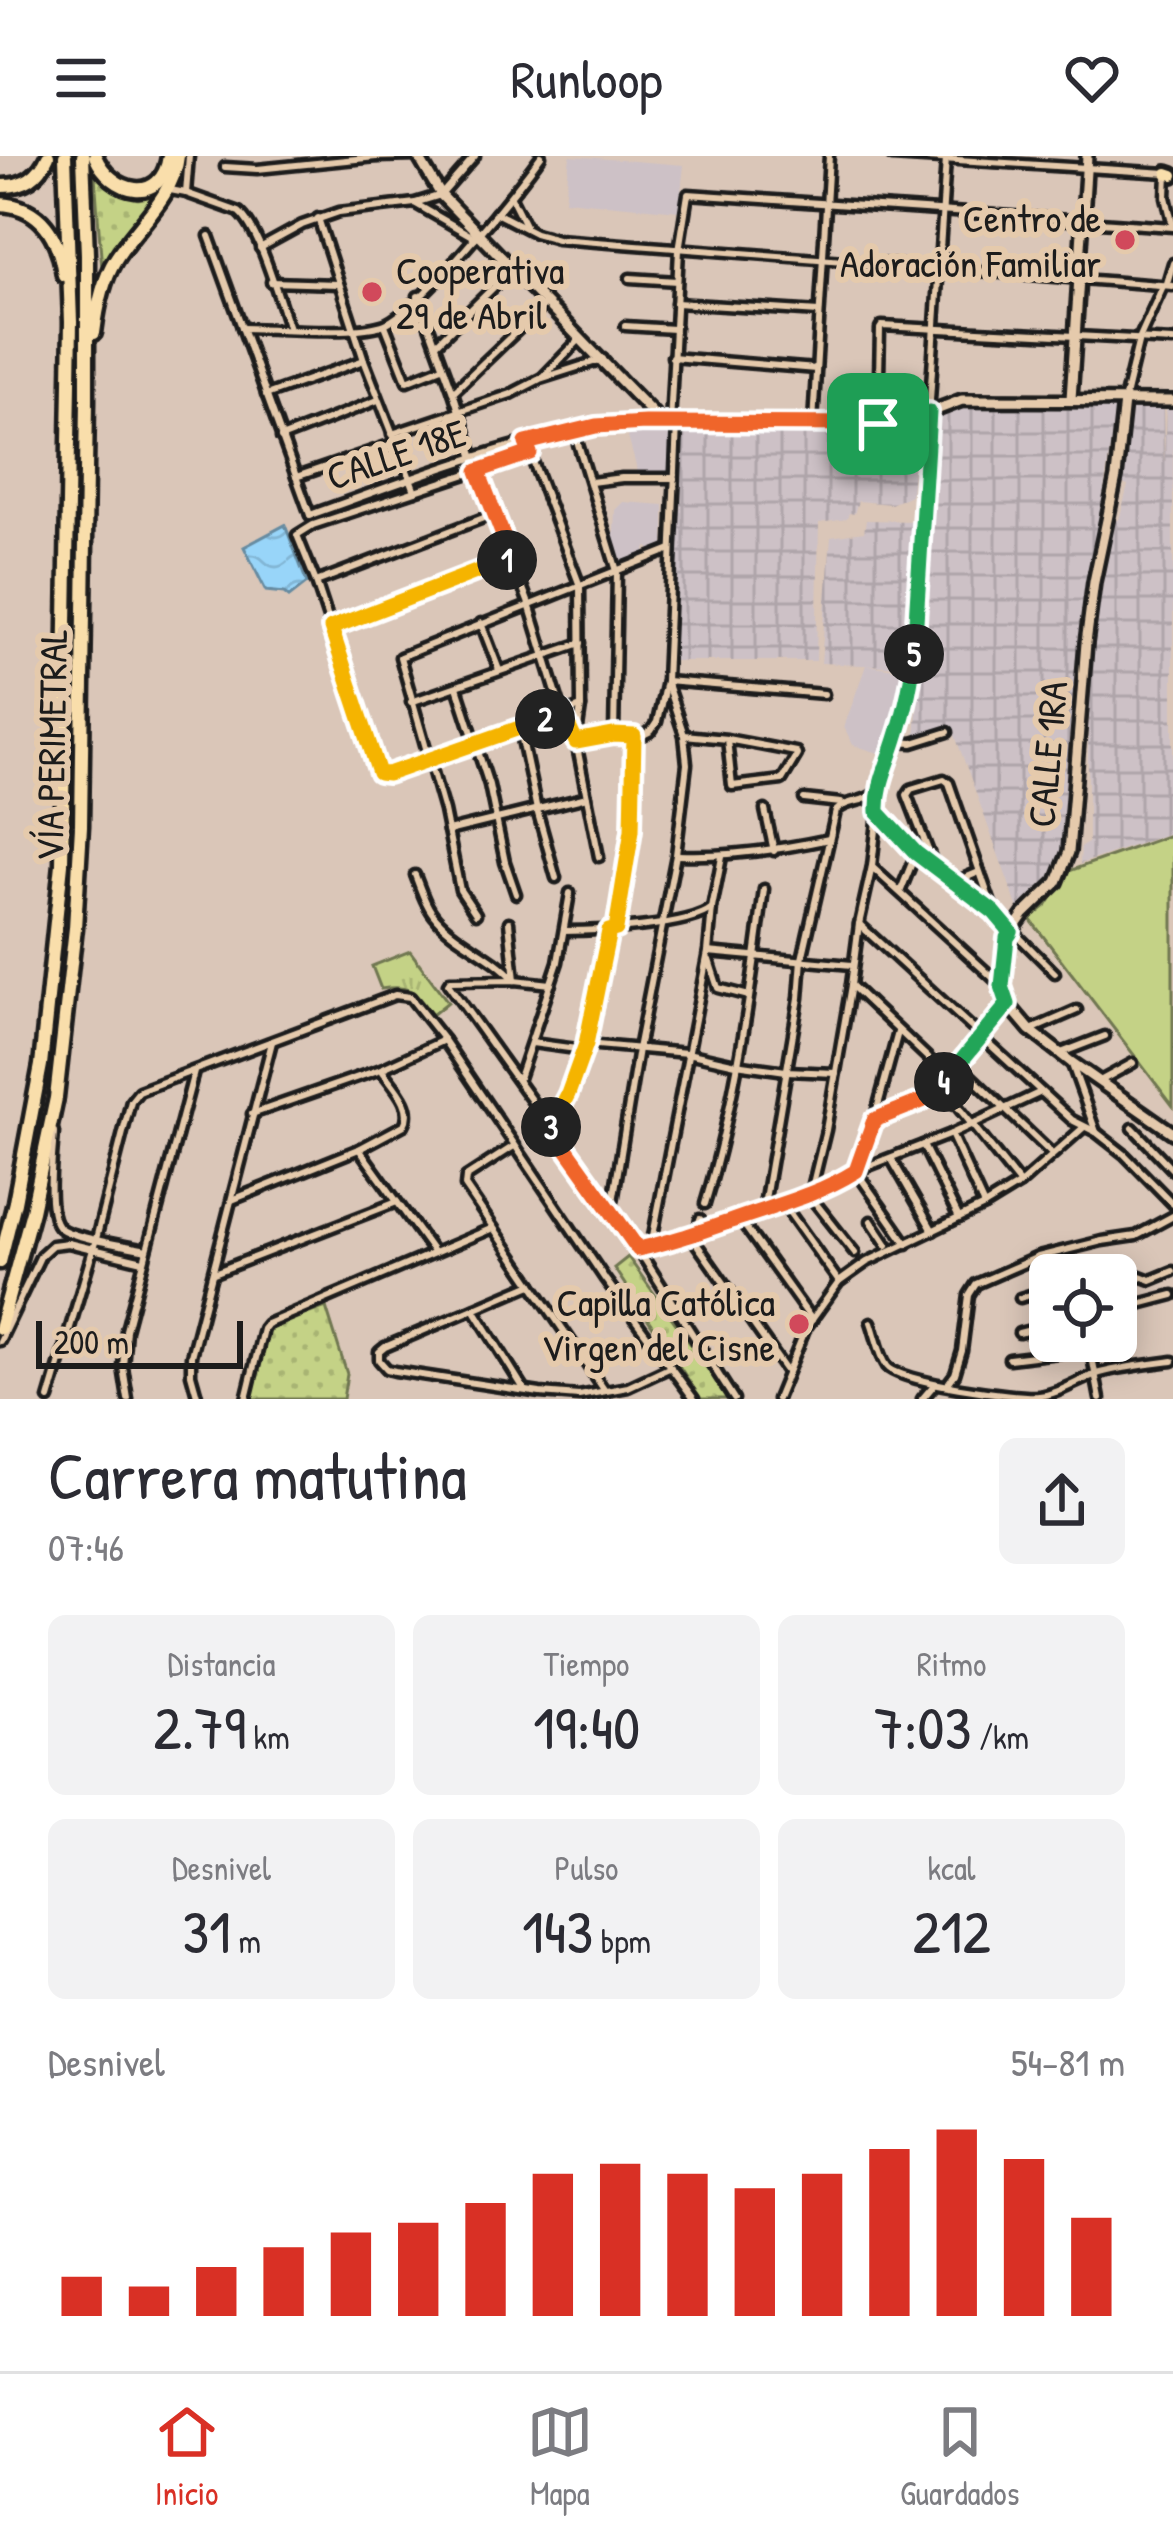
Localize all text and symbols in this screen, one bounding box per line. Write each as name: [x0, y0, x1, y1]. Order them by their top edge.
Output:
text: Runloop: [511, 42, 662, 115]
icon: menu: [48, 45, 114, 111]
icon: heart: [1059, 45, 1125, 111]
place label: Centro de Adoración Familiar: [840, 191, 1101, 289]
marker: Centro de Adoración Familiar: [1112, 227, 1138, 253]
place label: Cooperativa 29 de Abril: [396, 243, 564, 341]
marker: Cooperativa 29 de Abril: [359, 279, 385, 305]
pin: [827, 373, 929, 475]
icon: arrive: [845, 391, 911, 457]
street label: CALLE 18E: [319, 405, 473, 502]
pin: 1: [477, 530, 537, 590]
text: 1: [501, 538, 513, 582]
pin: 5: [884, 624, 944, 684]
street label: VÍA PERIMETRAL: [22, 629, 79, 861]
text: 5: [907, 632, 921, 676]
street label: CALLE 1RA: [1014, 679, 1079, 829]
pin: 2: [515, 689, 575, 749]
text: 2: [537, 697, 553, 741]
pin: 4: [914, 1052, 974, 1112]
text: 4: [938, 1060, 950, 1104]
pin: 3: [521, 1097, 581, 1157]
text: 3: [544, 1105, 558, 1149]
map controls: [1029, 1254, 1137, 1362]
button: locate: [1029, 1254, 1137, 1362]
place label: Capilla Católica Virgen del Cisne: [542, 1275, 775, 1373]
marker: Capilla Católica Virgen del Cisne: [786, 1311, 812, 1337]
scale bar: [36, 1315, 243, 1368]
text: 200 m: [54, 1320, 129, 1364]
text: Carrera matutina: [48, 1430, 467, 1520]
button: share: [999, 1438, 1125, 1564]
text: 07:46: [48, 1520, 124, 1573]
text: Distancia: [167, 1642, 276, 1686]
text: Tiempo: [544, 1642, 629, 1686]
text: Ritmo: [917, 1642, 986, 1686]
text: 2.79: [153, 1686, 246, 1768]
text: 19:40: [533, 1686, 640, 1768]
text: 7:03: [874, 1686, 971, 1768]
text: km: [246, 1715, 290, 1759]
text: /km: [971, 1715, 1029, 1759]
text: Desnivel: [172, 1846, 271, 1890]
text: Pulso: [555, 1846, 618, 1890]
text: kcal: [927, 1846, 976, 1890]
text: 31: [182, 1890, 231, 1972]
text: 143: [522, 1890, 593, 1972]
text: 212: [913, 1890, 990, 1972]
text: m: [231, 1919, 261, 1963]
text: bpm: [593, 1919, 651, 1963]
text: Desnivel: [48, 2035, 165, 2088]
text: 54–81 m: [1011, 2035, 1125, 2088]
tab: Inicio: [154, 2399, 220, 2515]
tab: Mapa: [527, 2399, 593, 2515]
tab: Guardados: [900, 2399, 1019, 2515]

